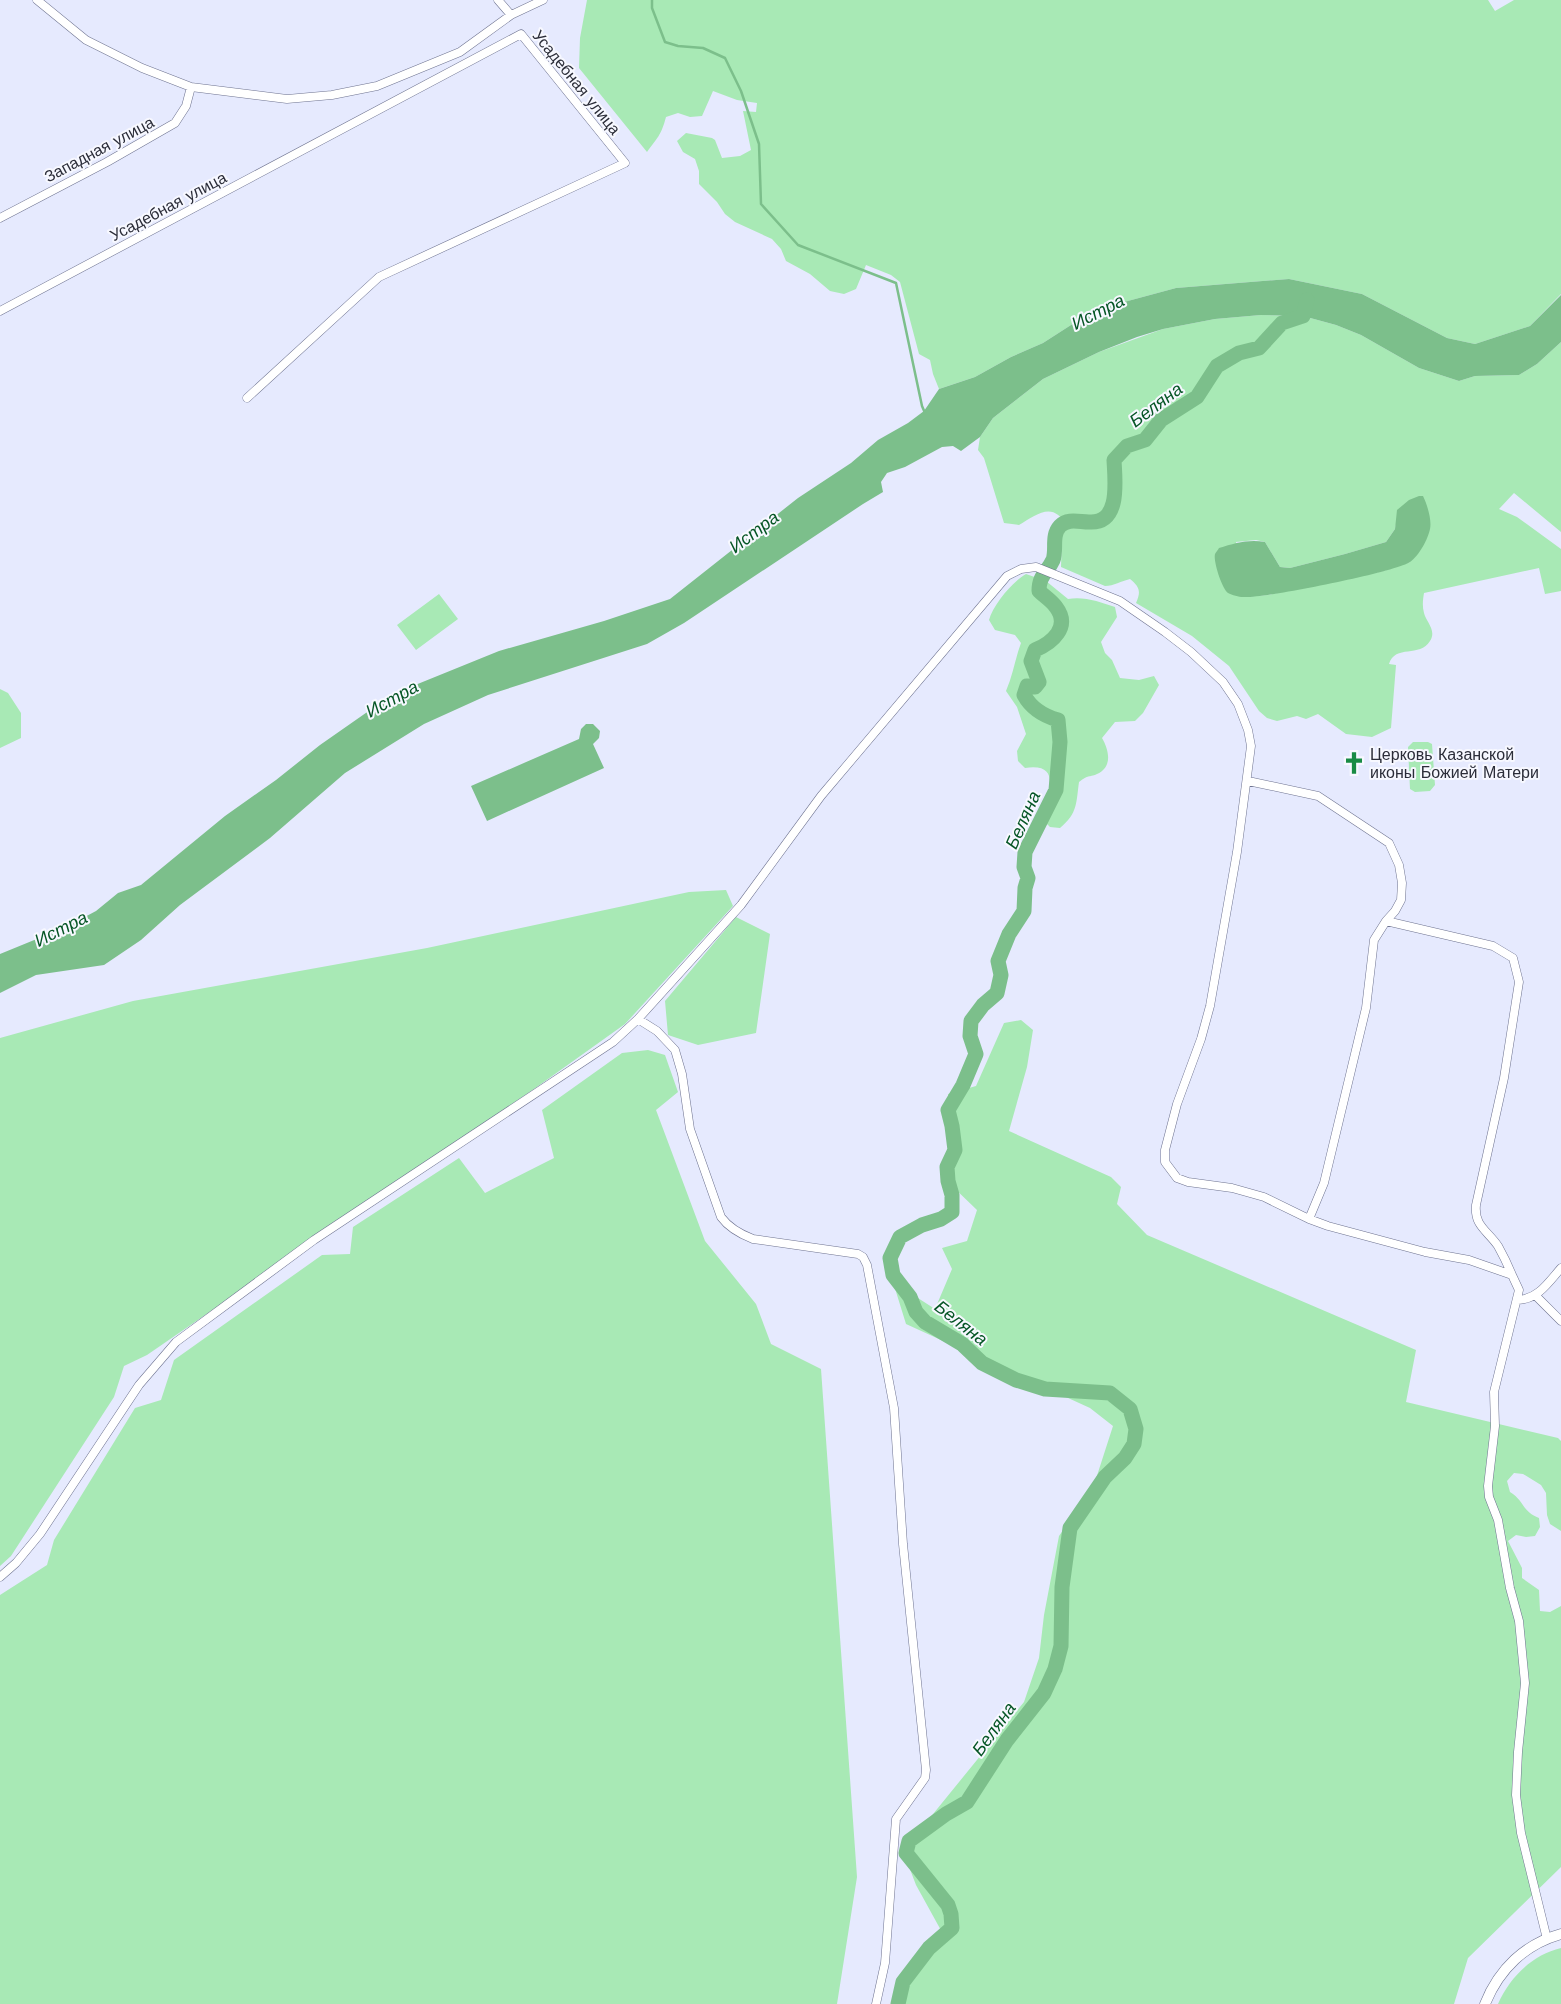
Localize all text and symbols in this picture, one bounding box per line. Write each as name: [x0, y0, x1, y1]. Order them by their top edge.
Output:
street label: Усадебная улица: [529, 26, 625, 139]
street label: Западная улица: [41, 113, 157, 186]
street label: Усадебная улица: [107, 168, 230, 245]
water label: Истра: [1068, 289, 1128, 334]
water label: Беляна: [1125, 378, 1186, 431]
water label: Истра: [725, 506, 783, 557]
water label: Истра: [362, 676, 422, 721]
place label: Церковь Казанской иконы Божией Матери: [1370, 745, 1539, 782]
church icon: Церковь Казанской иконы Божией Матери: [1341, 750, 1367, 776]
water label: Беляна: [1001, 788, 1045, 852]
water label: Истра: [31, 906, 91, 951]
water label: Беляна: [931, 1296, 992, 1350]
water label: Беляна: [967, 1698, 1020, 1759]

